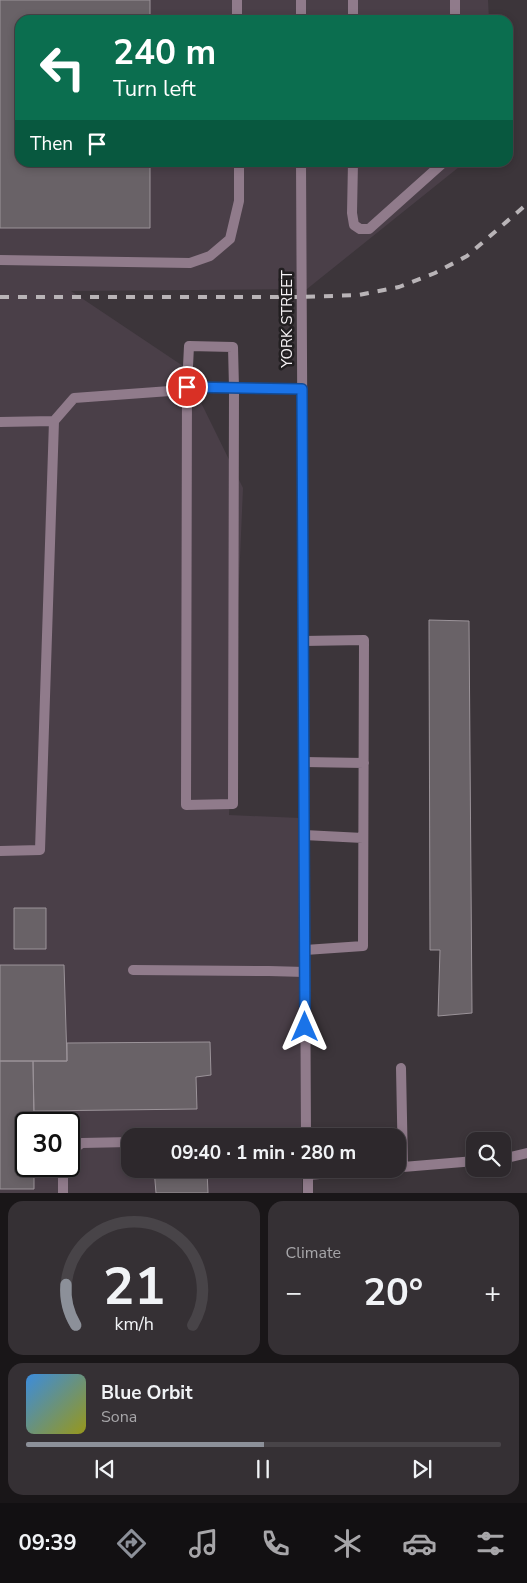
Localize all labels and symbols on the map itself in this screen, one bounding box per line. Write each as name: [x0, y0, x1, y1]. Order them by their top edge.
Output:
street label: YORK STREET: [277, 270, 297, 369]
pin: [166, 366, 208, 408]
position arrow: [278, 1000, 330, 1052]
speed limit sign: 30: [15, 1112, 80, 1177]

